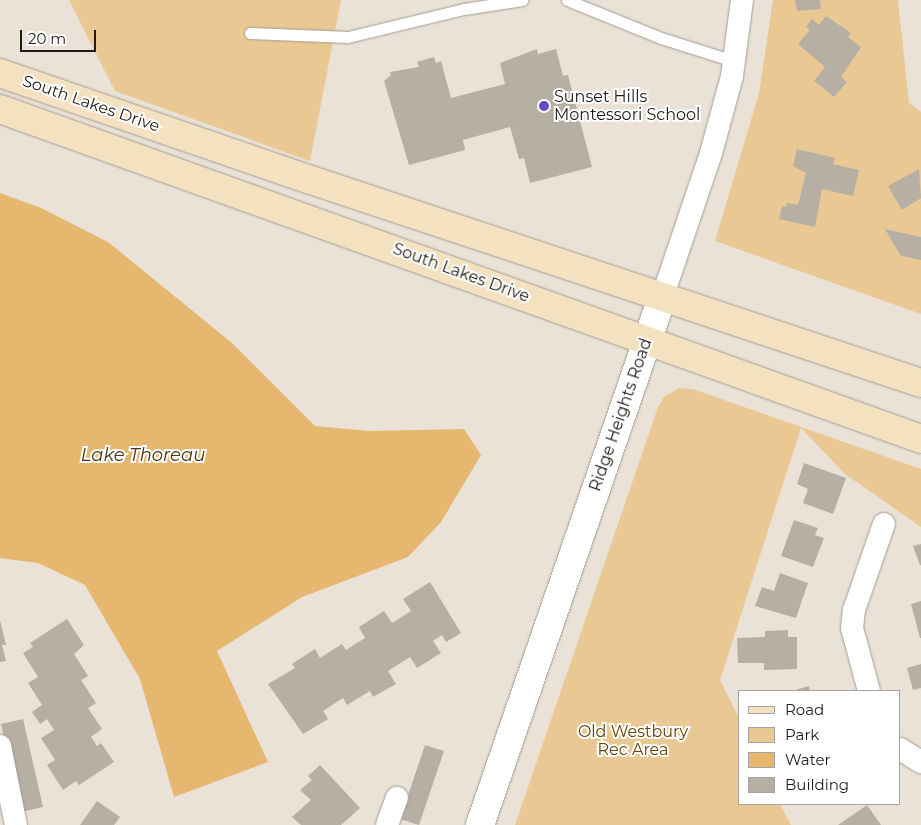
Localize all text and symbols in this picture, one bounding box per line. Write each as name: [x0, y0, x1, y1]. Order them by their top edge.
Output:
scale bar: [22, 20, 99, 52]
text: 20 m: [28, 29, 66, 48]
street label: South Lakes Drive: [20, 72, 162, 136]
place label: Sunset Hills Montessori School: [554, 87, 700, 125]
marker: Sunset Hills Montessori School: [538, 100, 550, 112]
street label: South Lakes Drive: [390, 239, 532, 307]
street label: Ridge Heights Road: [586, 336, 656, 494]
water label: Lake Thoreau: [81, 444, 205, 466]
legend: [738, 690, 901, 805]
text: Road: [785, 700, 824, 719]
park label: Old Westbury Rec Area: [578, 722, 688, 760]
text: Park: [785, 725, 819, 744]
text: Water: [785, 750, 831, 769]
text: Building: [785, 775, 849, 794]

